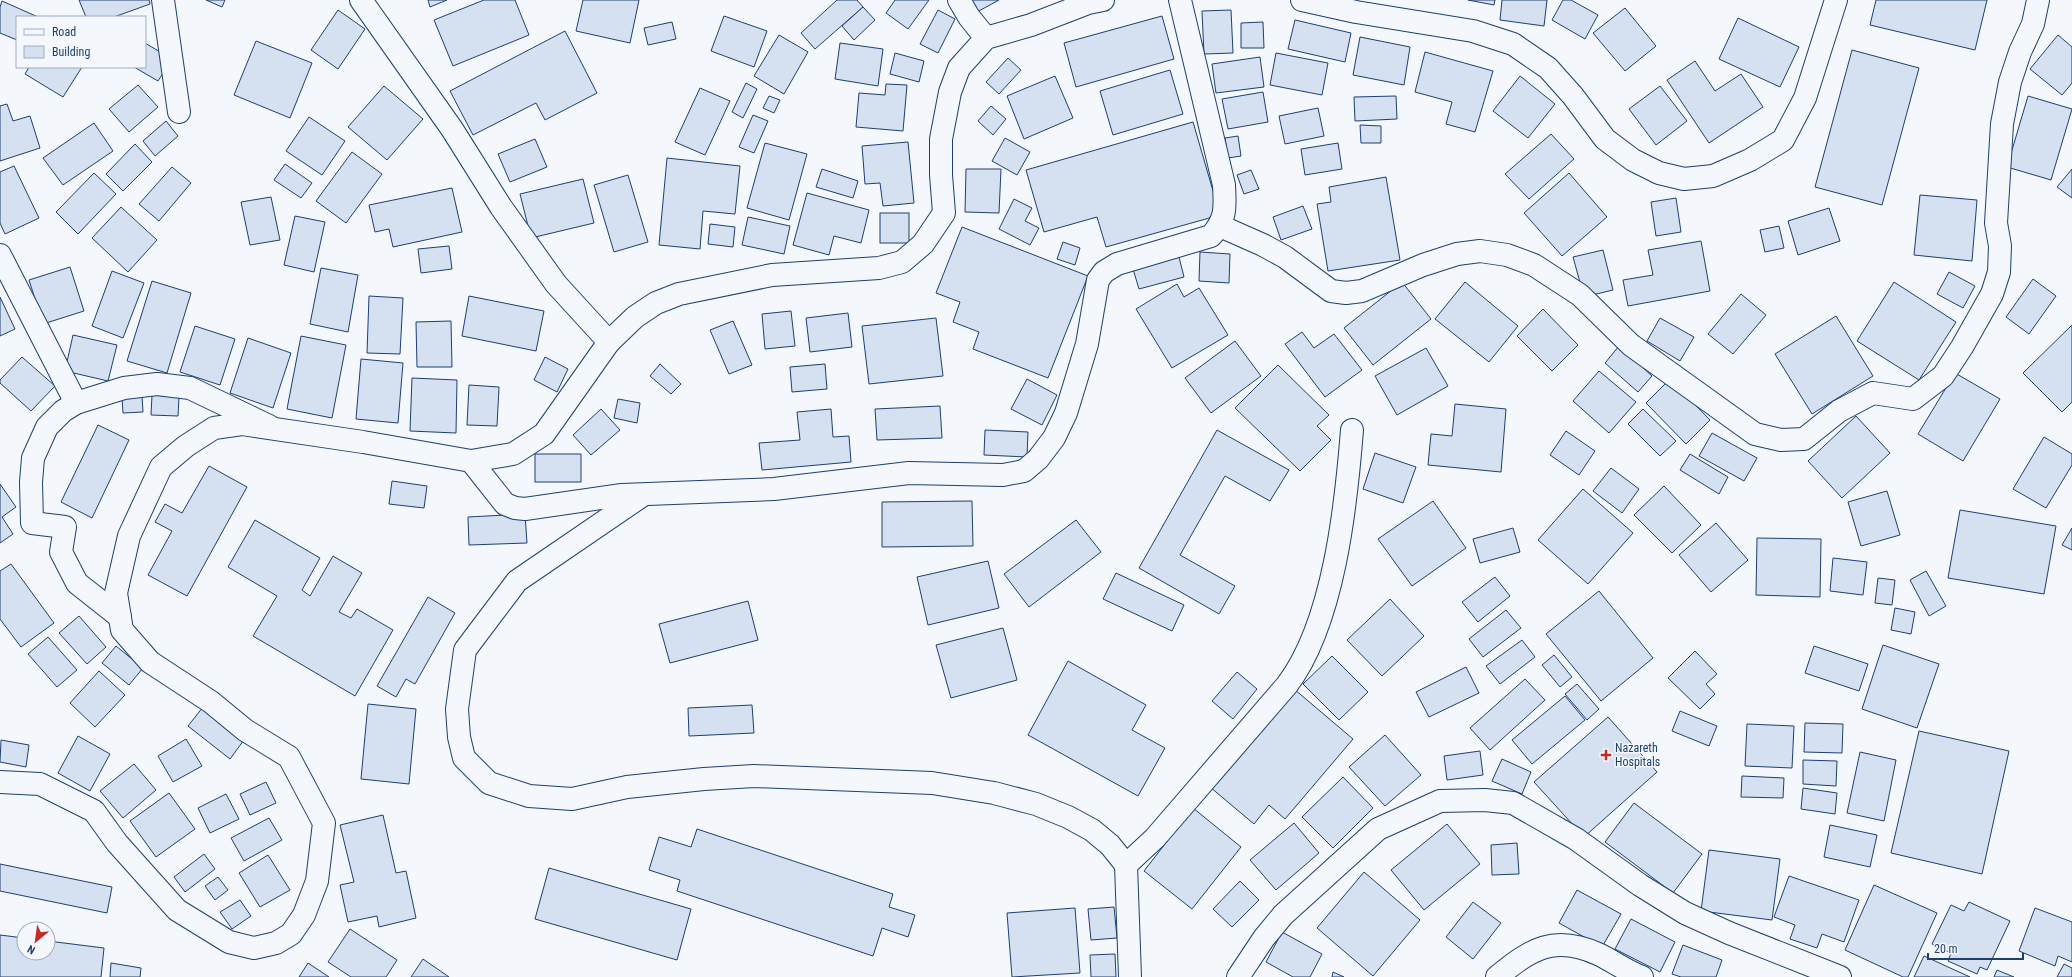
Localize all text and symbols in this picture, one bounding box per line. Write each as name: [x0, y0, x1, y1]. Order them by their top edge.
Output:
legend: [16, 16, 146, 68]
text: Road: [52, 25, 76, 39]
text: Building: [52, 45, 90, 59]
place label: Nazareth Hospitals: [1615, 741, 1660, 769]
marker: Nazareth Hospitals: [1600, 749, 1612, 761]
north arrow: [16, 921, 56, 961]
scale bar: [1928, 935, 2023, 961]
text: N: [25, 942, 37, 957]
text: 20 m: [1934, 942, 1958, 956]

